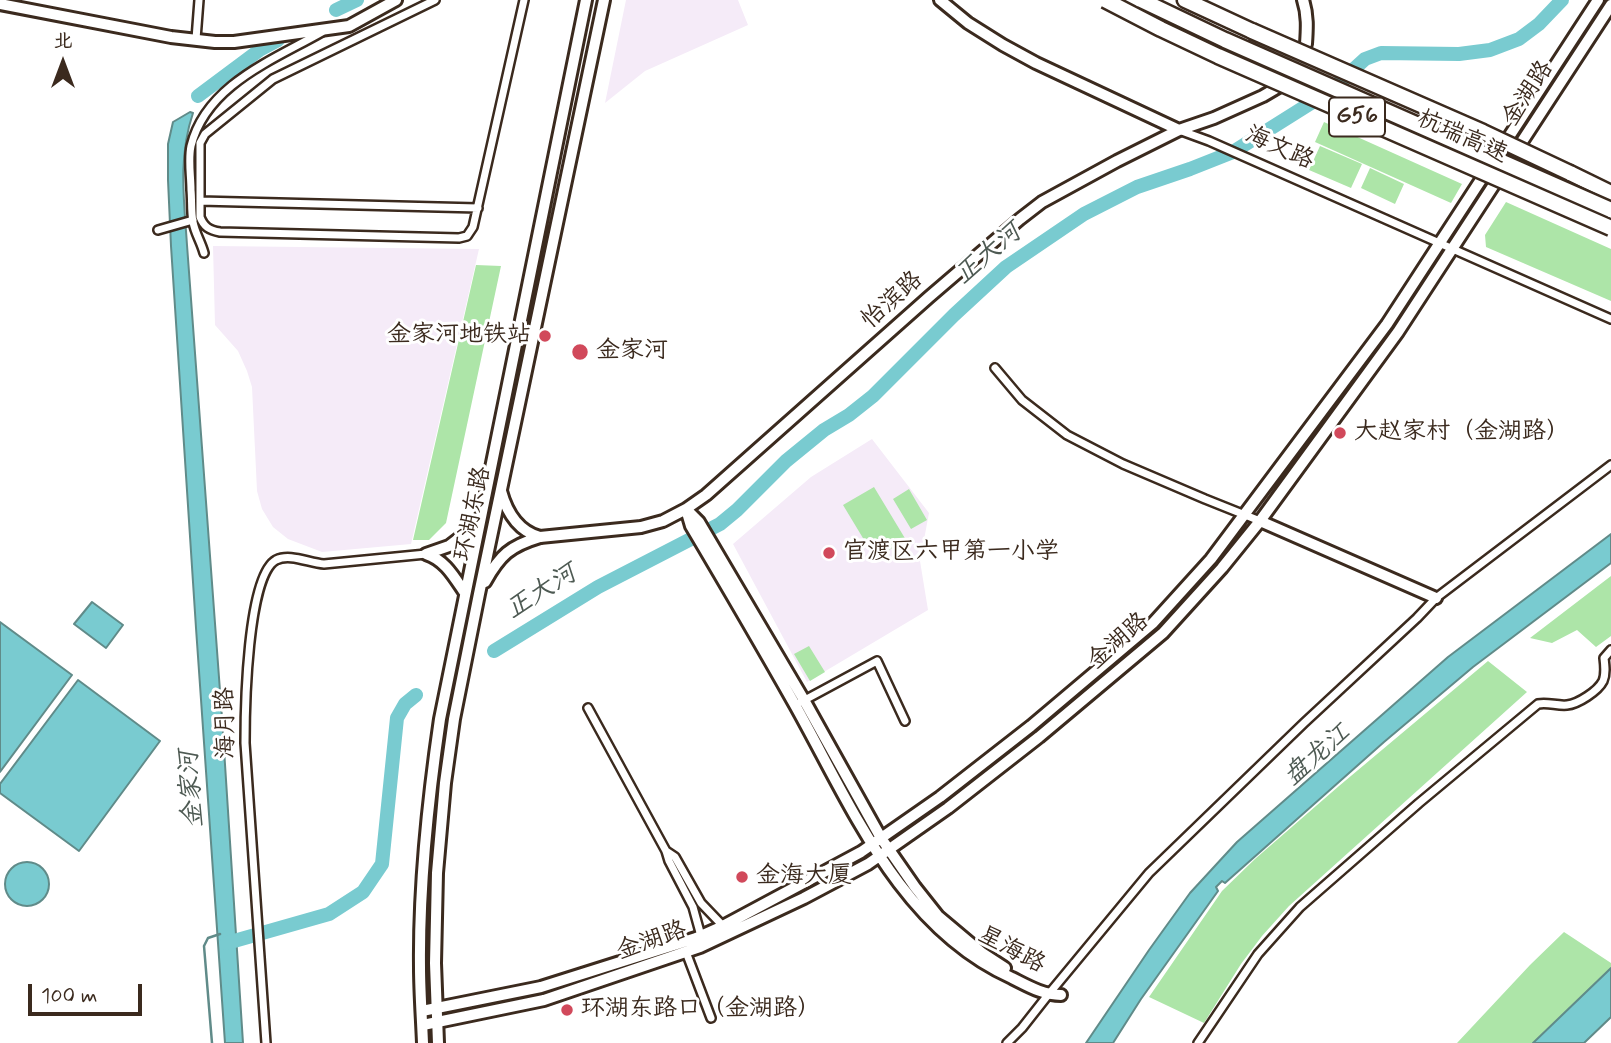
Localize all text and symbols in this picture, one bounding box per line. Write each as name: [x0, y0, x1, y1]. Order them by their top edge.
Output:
north arrow: [28, 28, 98, 98]
text: 北: [53, 29, 73, 54]
street label: 金湖路: [1497, 56, 1561, 132]
road number: G56: [1329, 98, 1385, 136]
street label: 杭瑞高速: [1412, 105, 1512, 171]
street label: 海文路: [1240, 121, 1318, 177]
water label: 正大河: [949, 218, 1029, 292]
street label: 怡滨路: [857, 266, 929, 336]
place label: 金家河地铁站: [387, 322, 531, 350]
marker: 金家河地铁站: [537, 328, 553, 344]
place label: 金家河: [596, 338, 668, 366]
marker: 金家河: [570, 342, 590, 362]
place label: 大赵家村（金湖路）: [1354, 419, 1570, 447]
marker: 大赵家村（金湖路）: [1332, 425, 1348, 441]
street label: 环湖东路: [450, 464, 498, 564]
place label: 官渡区六甲第一小学: [843, 539, 1059, 567]
marker: 官渡区六甲第一小学: [821, 545, 837, 561]
water label: 正大河: [501, 559, 583, 627]
street label: 金湖路: [1082, 608, 1156, 676]
street label: 海月路: [212, 687, 242, 759]
water label: 盘龙江: [1278, 719, 1358, 793]
water label: 金家河: [175, 749, 211, 829]
place label: 金海大厦: [756, 863, 852, 891]
marker: 金海大厦: [734, 869, 750, 885]
street label: 金湖路: [613, 917, 691, 967]
street label: 星海路: [972, 921, 1050, 981]
scale bar: [32, 970, 145, 1014]
text: 100 m: [41, 982, 97, 1010]
place label: 环湖东路口（金湖路）: [581, 996, 821, 1024]
marker: 环湖东路口（金湖路）: [559, 1002, 575, 1018]

